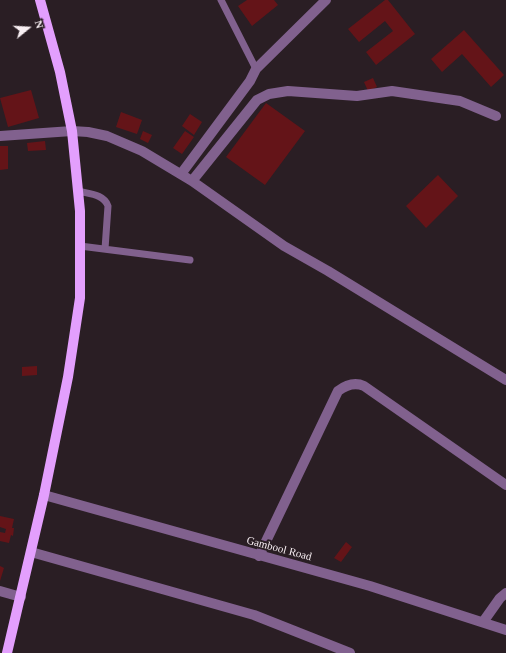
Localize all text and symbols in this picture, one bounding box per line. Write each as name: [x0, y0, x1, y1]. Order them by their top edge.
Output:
north arrow: [8, 8, 48, 48]
text: N: [32, 19, 46, 30]
street label: Gambool Road: [245, 534, 313, 564]

